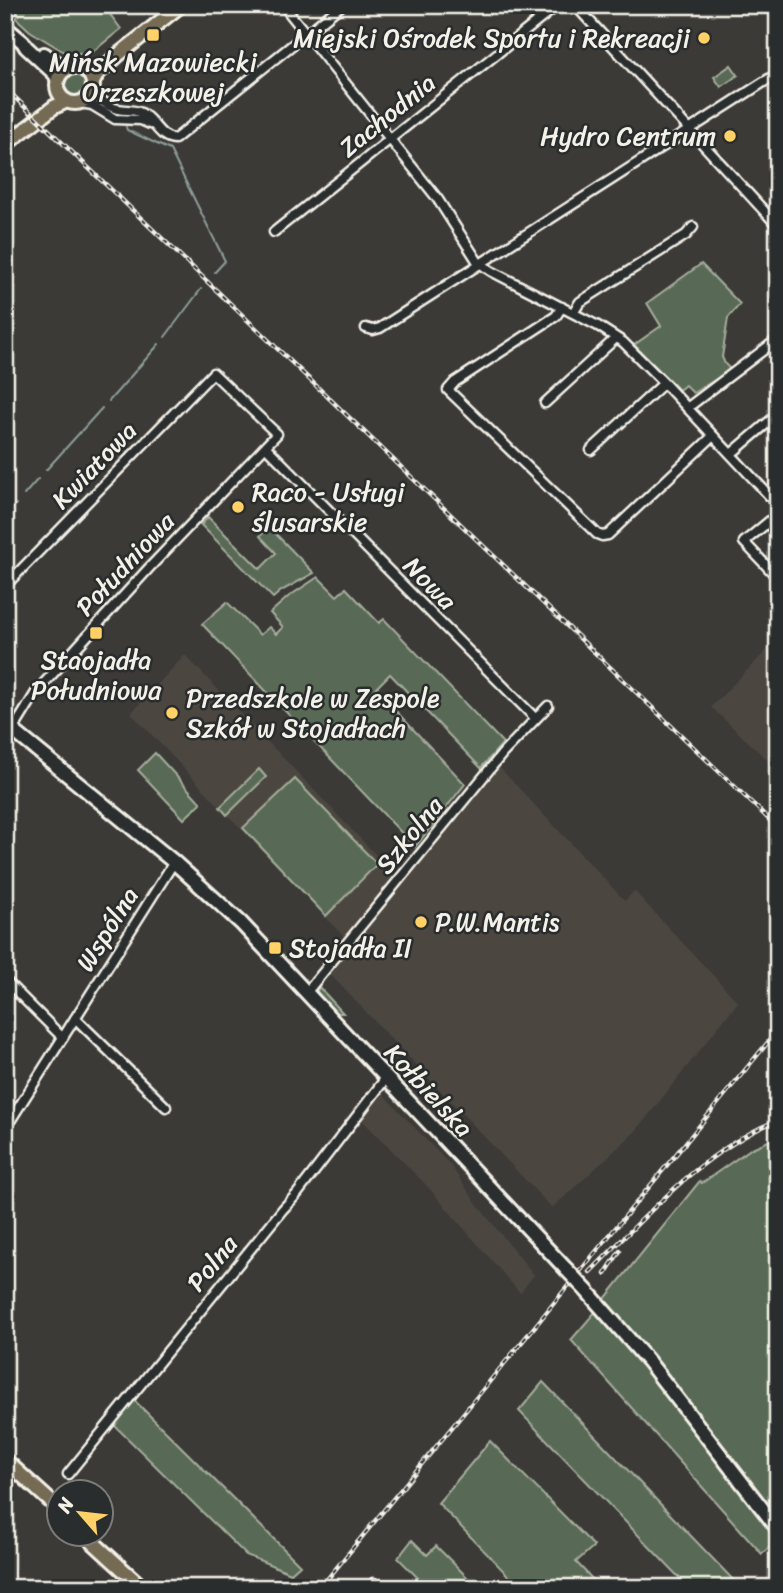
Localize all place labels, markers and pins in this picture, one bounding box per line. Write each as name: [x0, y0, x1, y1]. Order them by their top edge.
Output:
place label: Miejski Ośrodek Sportu i Rekreacji: [293, 15, 691, 61]
marker: Mińsk Mazowiecki Orzeszkowej: [145, 27, 161, 43]
marker: Miejski Ośrodek Sportu i Rekreacji: [696, 30, 712, 46]
place label: Mińsk Mazowiecki Orzeszkowej: [49, 39, 258, 115]
place label: Hydro Centrum: [540, 113, 716, 159]
marker: Hydro Centrum: [722, 128, 738, 144]
place label: Raco - Usługi ślusarskie: [251, 469, 405, 545]
marker: Raco - Usługi ślusarskie: [230, 499, 246, 515]
marker: Staojadła Południowa: [88, 625, 104, 641]
place label: Staojadła Południowa: [31, 637, 162, 713]
place label: Przedszkole w Zespole Szkół w Stojadłach: [186, 675, 440, 751]
marker: Przedszkole w Zespole Szkół w Stojadłach: [164, 705, 180, 721]
place label: P.W.Mantis: [435, 899, 560, 945]
marker: P.W.Mantis: [413, 914, 429, 930]
place label: Stojadła II: [289, 925, 412, 971]
marker: Stojadła II: [267, 940, 283, 956]

